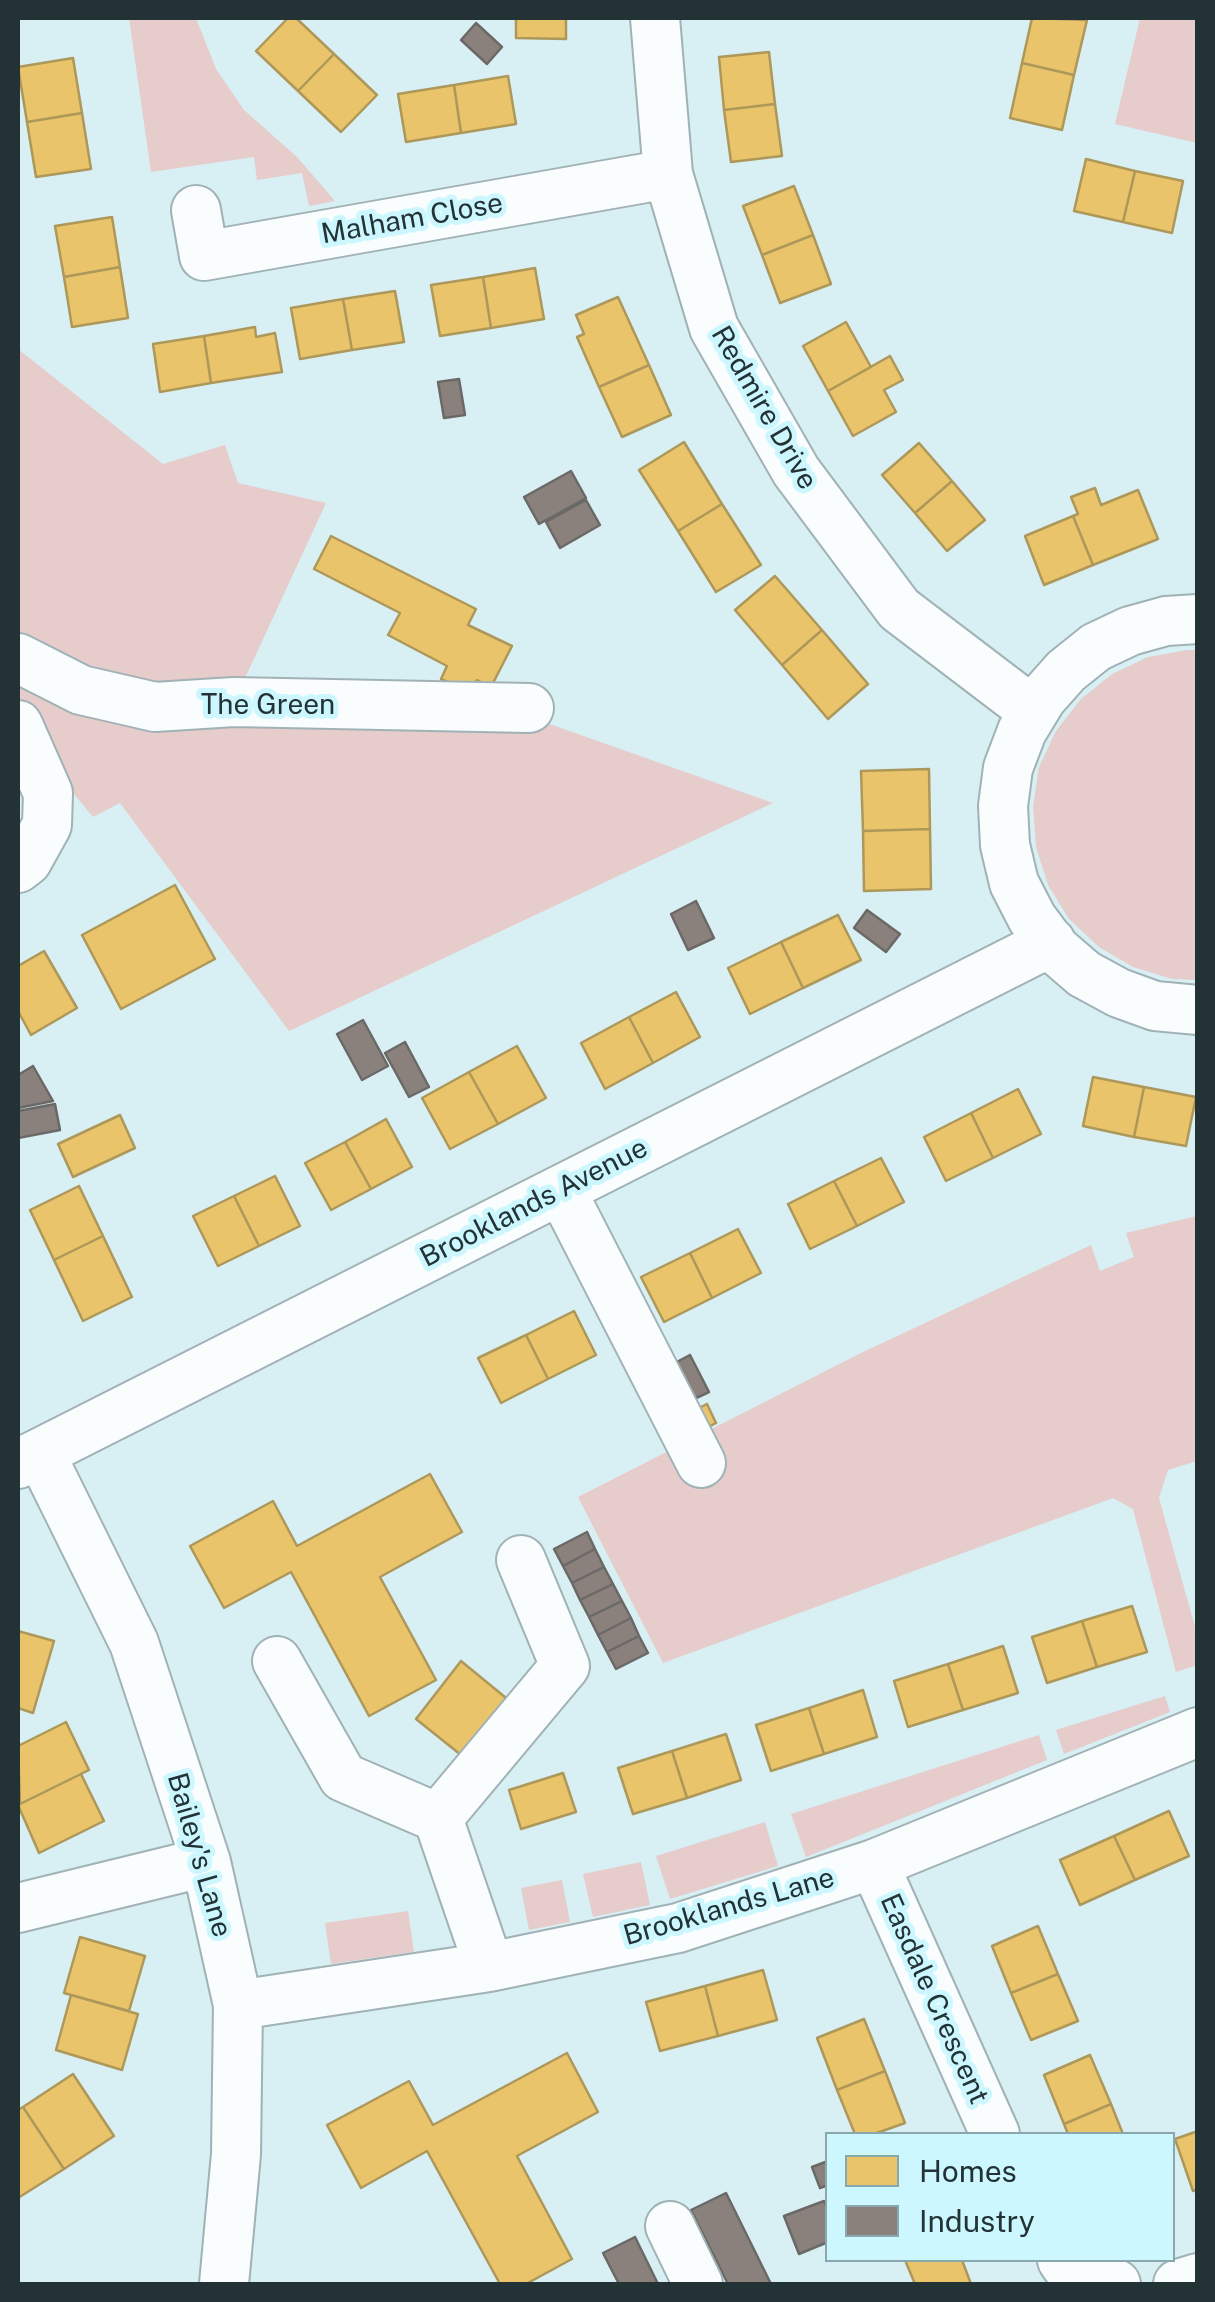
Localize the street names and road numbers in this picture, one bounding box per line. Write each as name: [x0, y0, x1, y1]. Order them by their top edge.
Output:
street label: Malham Close: [318, 186, 506, 252]
street label: Redmire Drive: [704, 320, 824, 496]
street label: The Green: [201, 688, 335, 722]
street label: Brooklands Avenue: [415, 1131, 653, 1275]
street label: Bailey's Lane: [160, 1769, 238, 1941]
street label: Brooklands Lane: [620, 1861, 838, 1953]
street label: Easdale Crescent: [873, 1889, 995, 2109]

